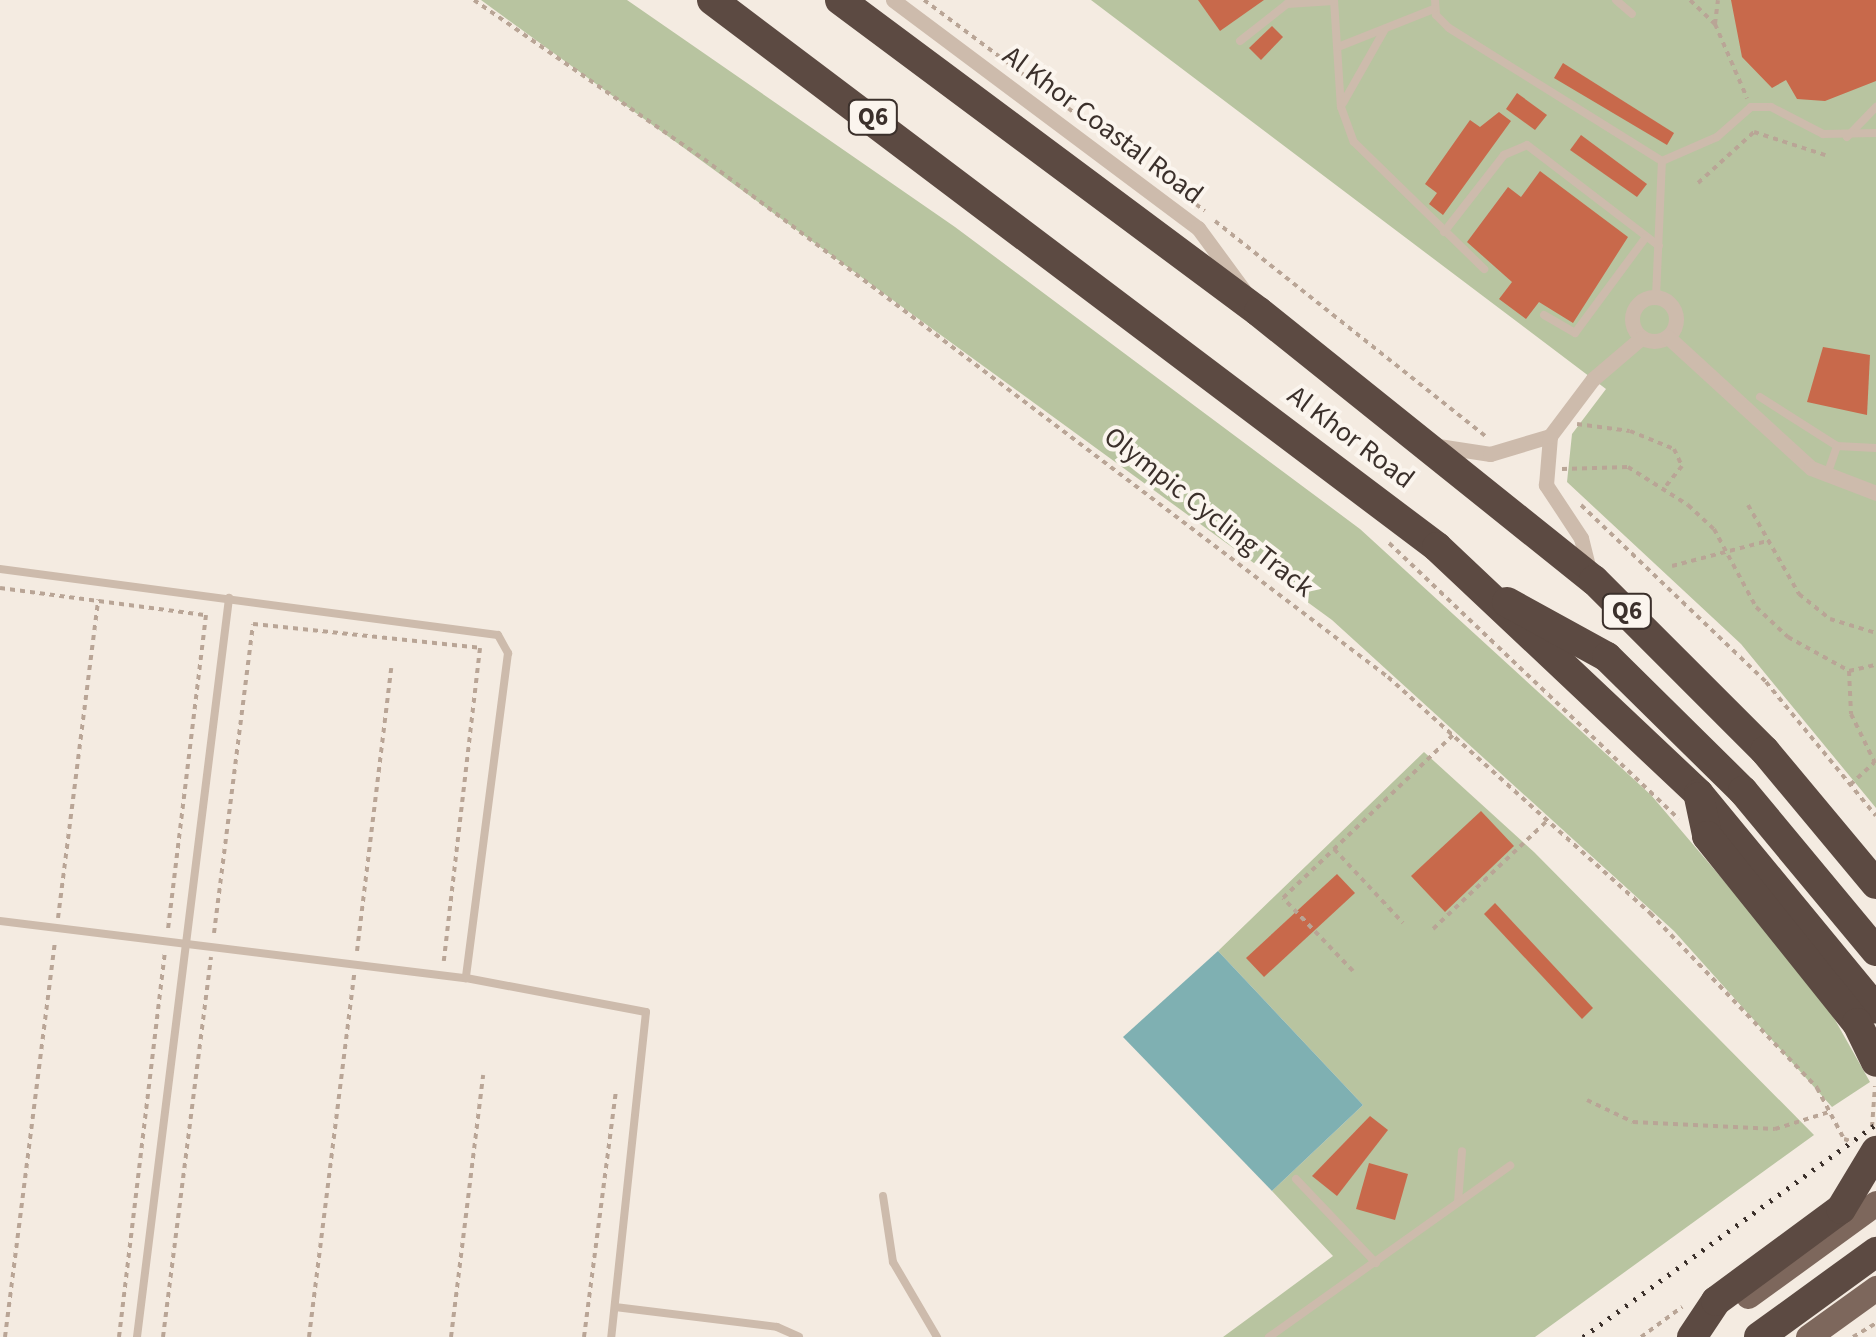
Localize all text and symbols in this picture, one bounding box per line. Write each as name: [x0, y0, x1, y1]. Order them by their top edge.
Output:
street label: Al Khor Coastal Road: [996, 39, 1210, 211]
road number: Q6: [846, 97, 900, 137]
street label: Al Khor Road: [1281, 378, 1421, 496]
street label: Olympic Cycling Track: [1098, 420, 1320, 604]
road number: Q6: [1600, 591, 1654, 631]

